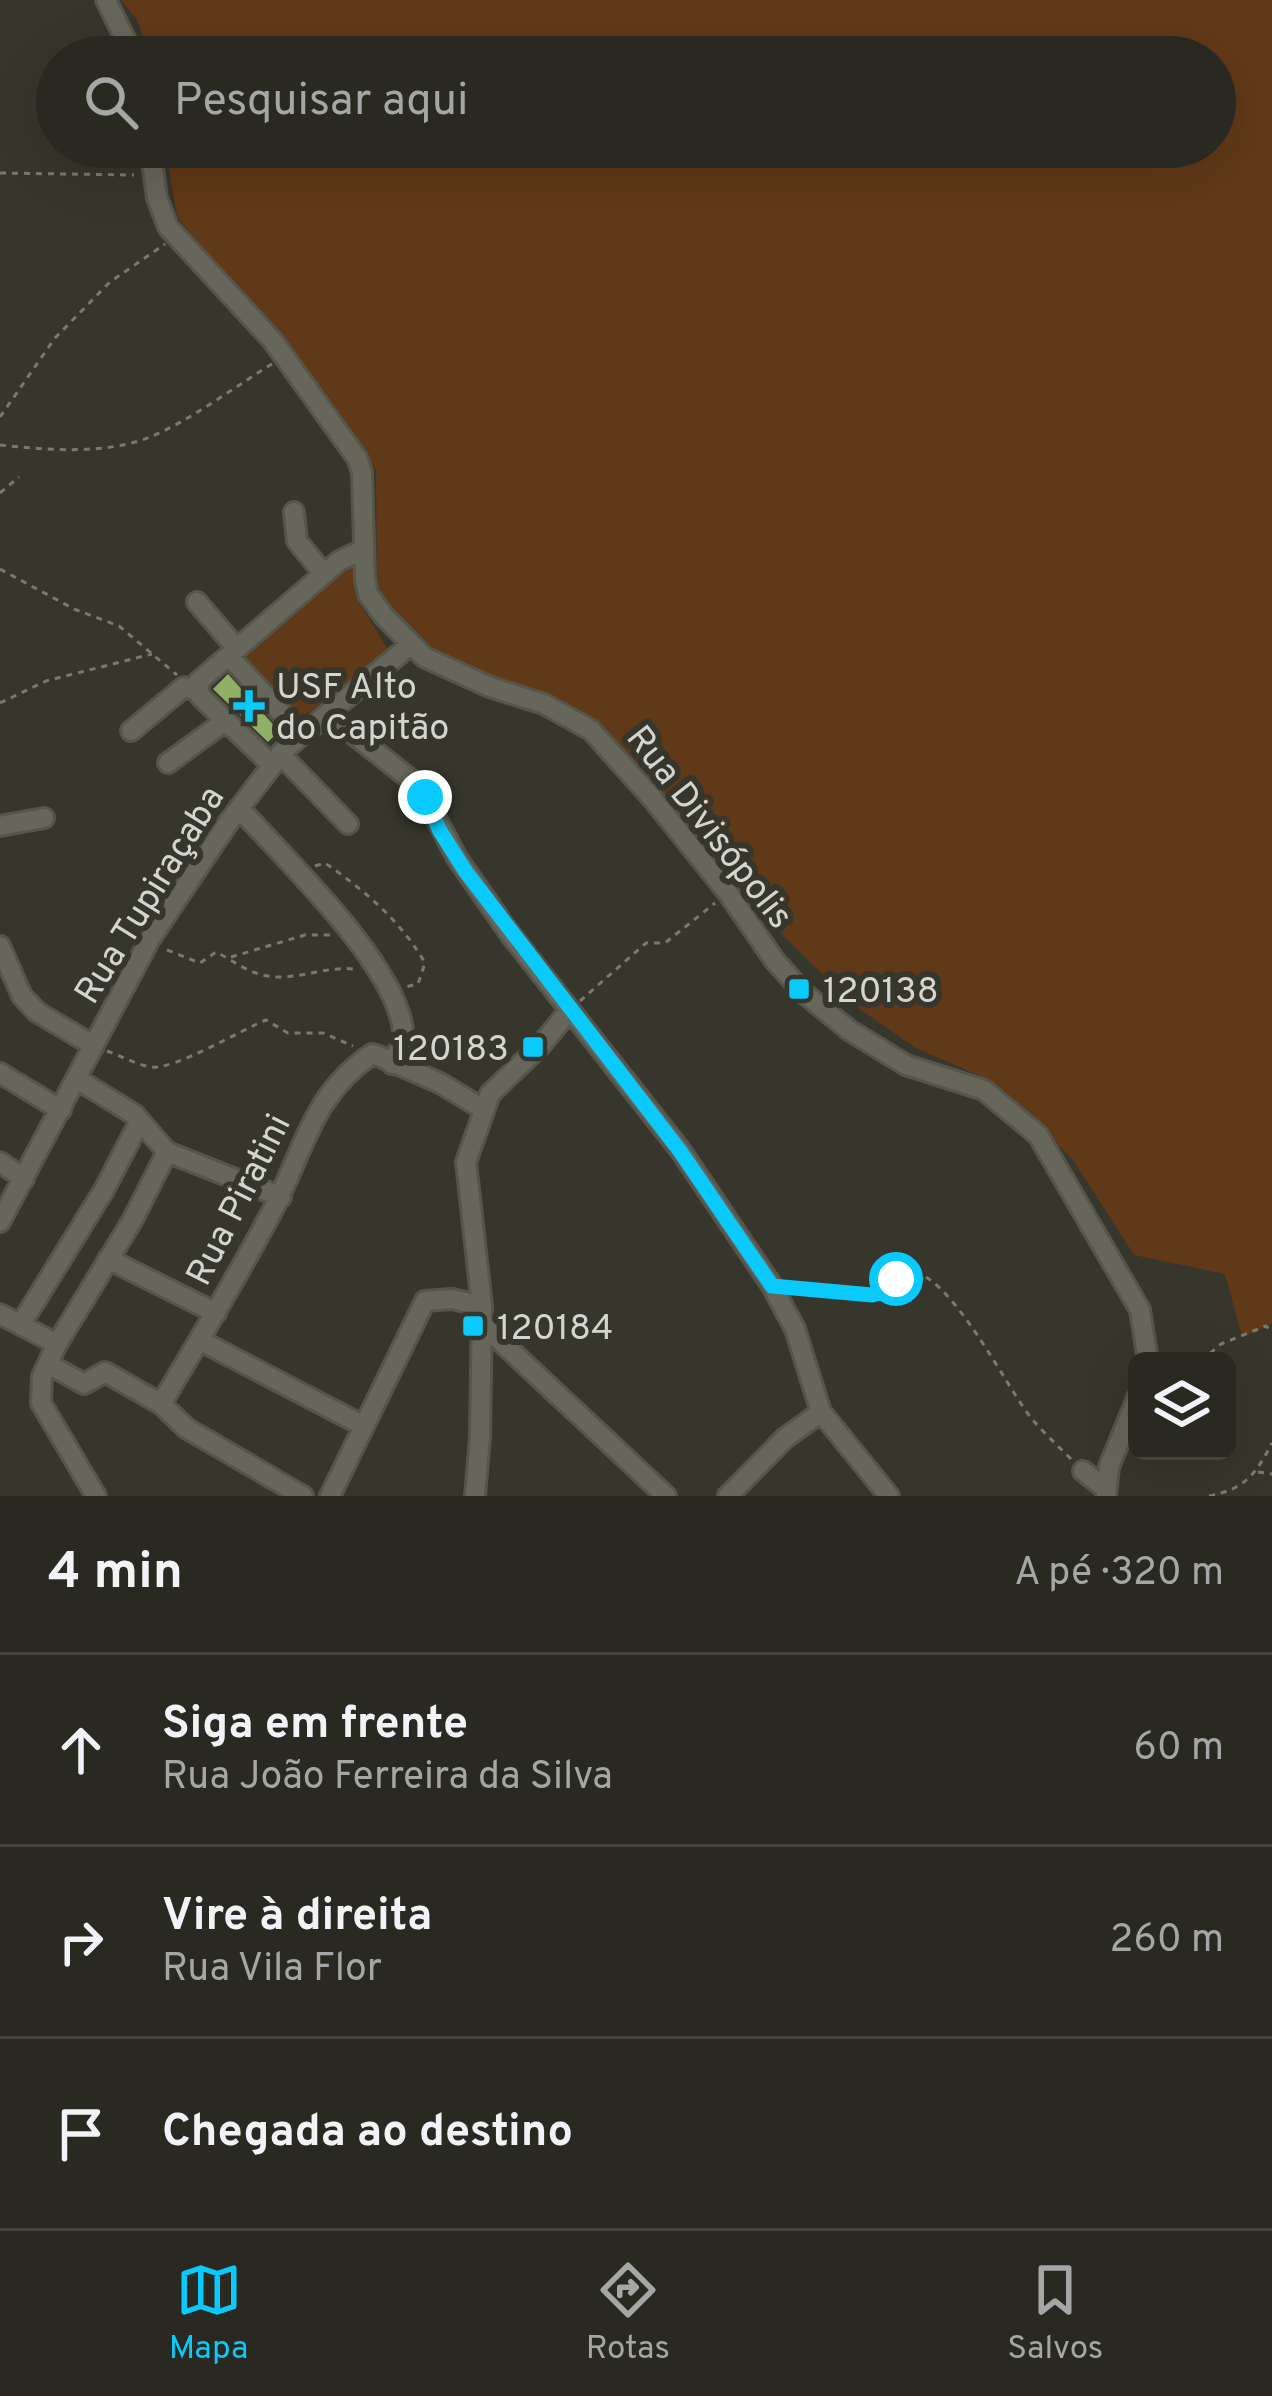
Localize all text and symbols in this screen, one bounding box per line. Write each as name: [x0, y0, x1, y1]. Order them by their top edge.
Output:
search box: [36, 36, 1236, 168]
icon: search: [78, 69, 144, 135]
text: Pesquisar aqui: [174, 74, 468, 131]
place label: USF Alto do Capitão: [276, 666, 449, 753]
marker: USF Alto do Capitão: [233, 690, 265, 722]
street label: Rua Divisópolis: [614, 718, 802, 939]
route end: [398, 770, 452, 824]
street label: Rua Tupiraçaba: [66, 779, 237, 1014]
place label: 120138: [823, 970, 939, 1016]
marker: 120138: [786, 976, 812, 1002]
place label: 120183: [393, 1028, 509, 1074]
marker: 120183: [520, 1034, 546, 1060]
street label: Rua Piratini: [178, 1107, 303, 1294]
route start: [869, 1252, 923, 1306]
place label: 120184: [497, 1307, 613, 1353]
marker: 120184: [460, 1313, 486, 1339]
map controls: [1128, 1352, 1236, 1460]
button: layers: [1128, 1352, 1236, 1460]
text: 4 min: [48, 1542, 183, 1607]
text: A pé · 320 m: [1014, 1550, 1224, 1599]
text: Siga em frente: [162, 1697, 468, 1754]
icon: ahead: [48, 1717, 114, 1783]
text: 60 m: [1133, 1725, 1224, 1774]
text: Rua João Ferreira da Silva: [162, 1754, 613, 1803]
text: Vire à direita: [162, 1889, 432, 1946]
icon: right: [48, 1909, 114, 1975]
text: 260 m: [1110, 1917, 1224, 1966]
text: Rua Vila Flor: [162, 1946, 382, 1995]
icon: arrive: [48, 2101, 114, 2167]
text: Chegada ao destino: [162, 2105, 573, 2162]
tab: Mapa: [169, 2257, 248, 2371]
tab: Rotas: [586, 2257, 670, 2371]
tab: Salvos: [1007, 2257, 1103, 2371]

